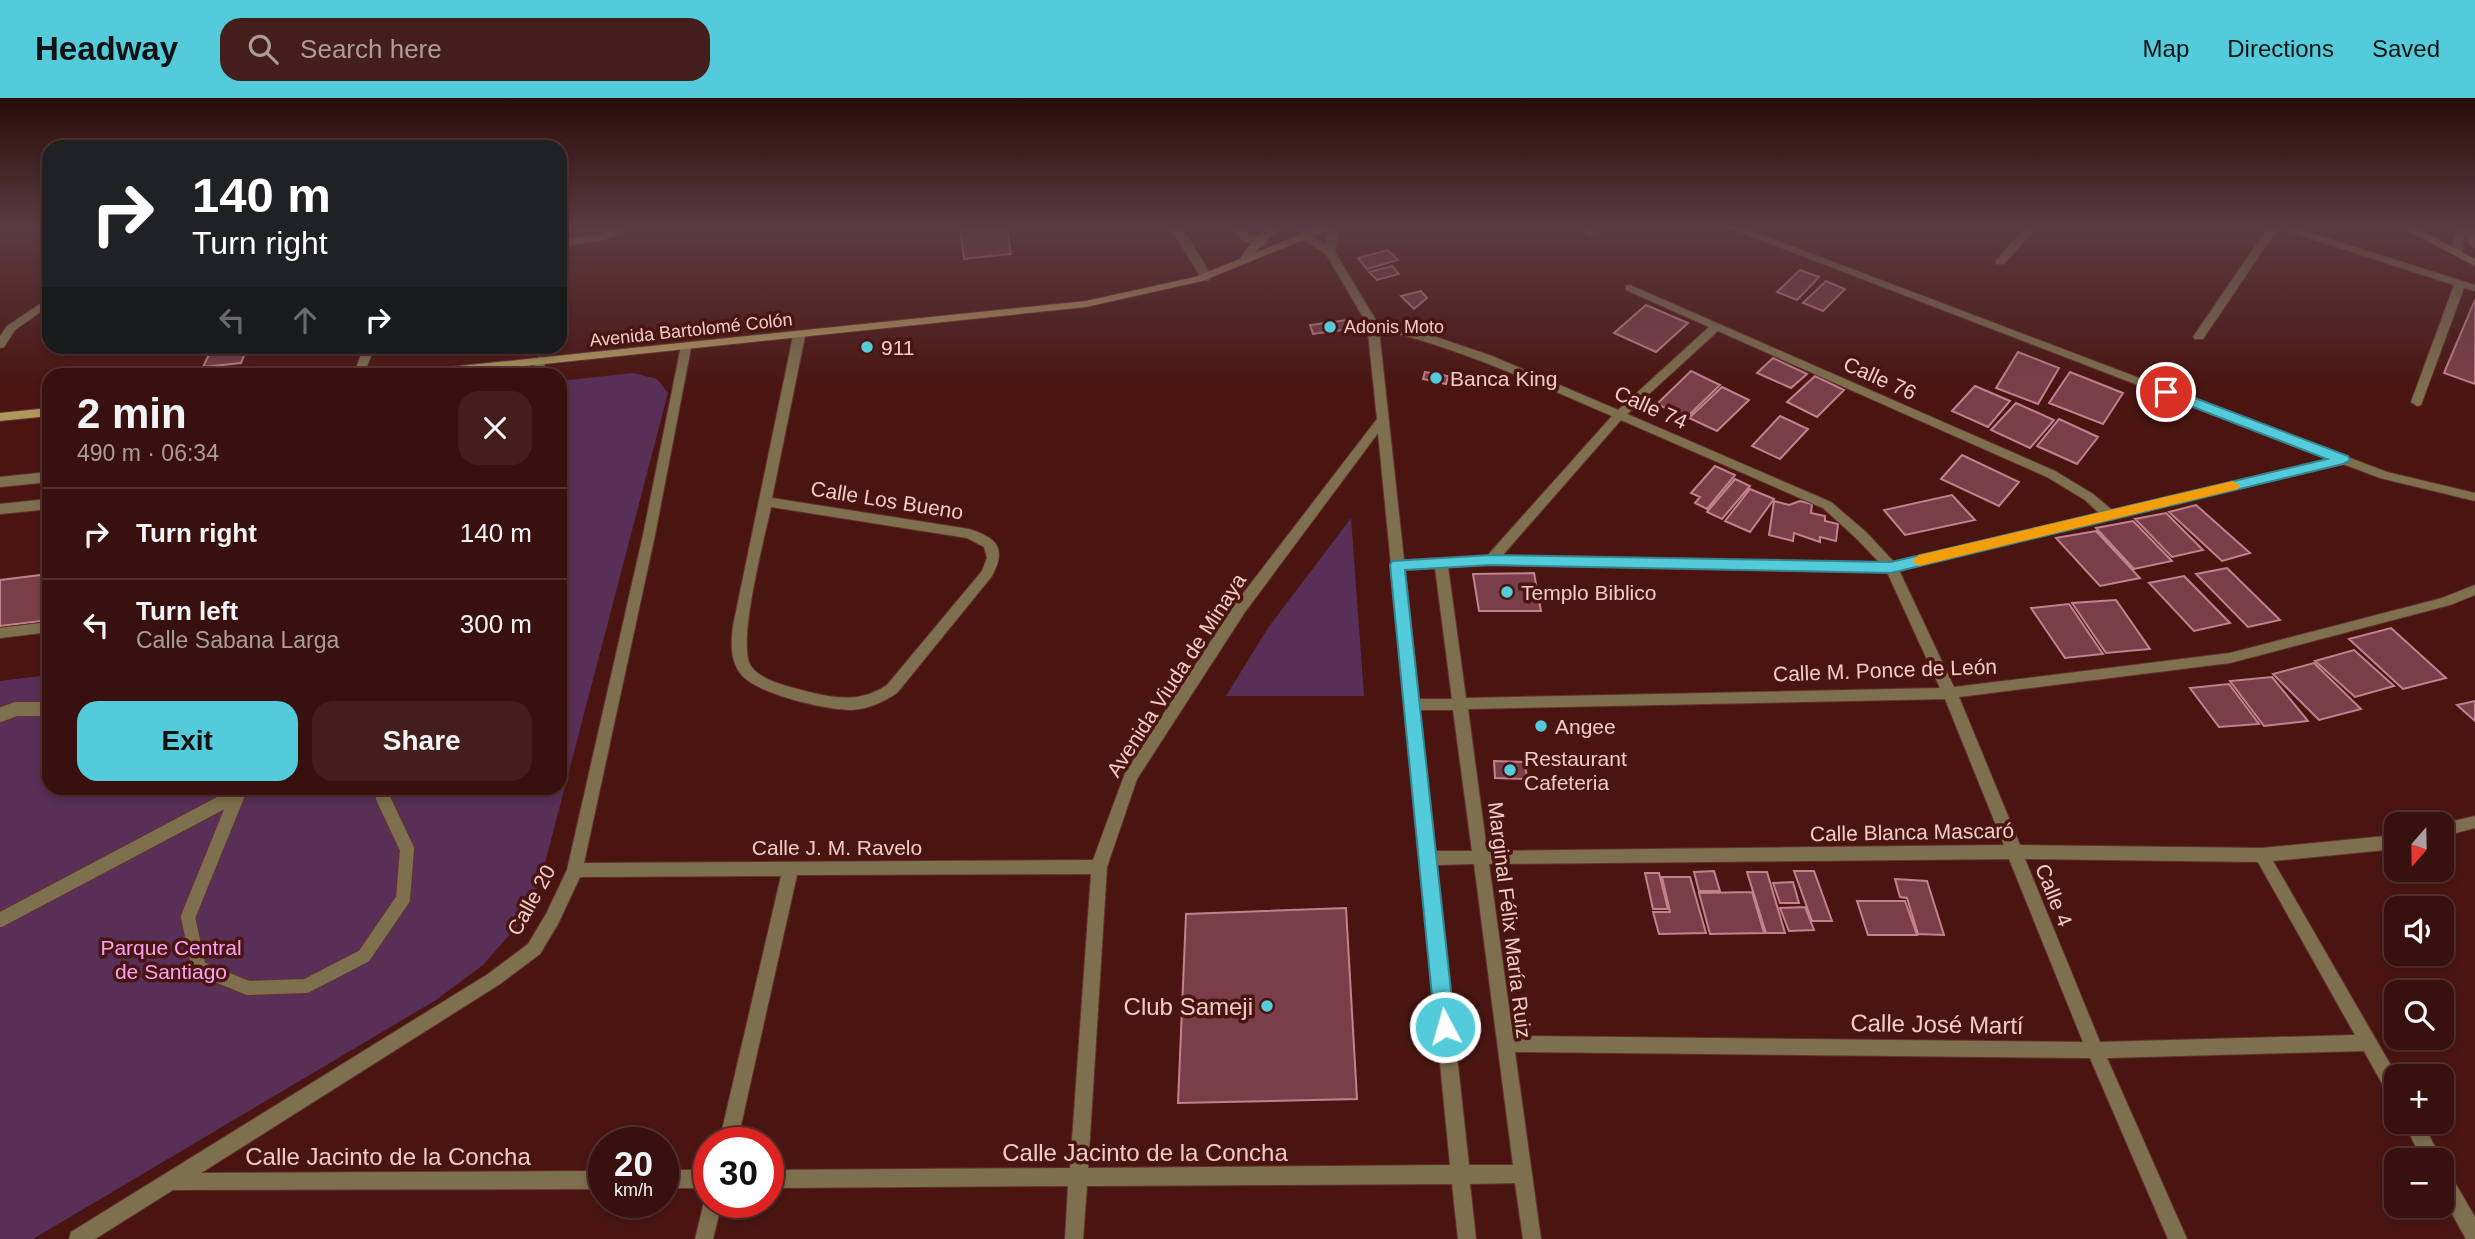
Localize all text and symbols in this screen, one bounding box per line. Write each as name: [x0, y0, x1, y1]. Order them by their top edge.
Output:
search box: [220, 18, 710, 81]
text: Headway: [35, 30, 178, 67]
icon: search: [244, 30, 282, 68]
text: Search here: [300, 34, 442, 64]
text: Map: [2143, 35, 2189, 62]
text: Directions: [2227, 35, 2334, 62]
text: Saved: [2372, 35, 2440, 62]
icon: right: [77, 168, 168, 259]
text: 140 m: [192, 168, 331, 222]
text: Turn right: [192, 225, 328, 261]
icon: left: [213, 301, 251, 339]
icon: ahead: [286, 301, 324, 339]
icon: right: [359, 301, 397, 339]
street label: Avenida Bartolomé Colón: [589, 309, 793, 351]
place label: Adonis Moto: [1344, 317, 1444, 337]
marker: Adonis Moto: [1322, 319, 1338, 335]
place label: 911: [881, 336, 914, 359]
marker: 911: [859, 339, 875, 355]
street label: Calle 76: [1840, 352, 1920, 404]
pin: [2136, 362, 2196, 422]
place label: Banca King: [1450, 367, 1557, 390]
marker: Banca King: [1428, 370, 1444, 386]
icon: arrive: [2147, 373, 2185, 411]
street label: Calle 74: [1611, 381, 1691, 433]
text: 2 min: [77, 390, 187, 437]
button: close: [458, 391, 532, 465]
text: 490 m · 06:34: [77, 440, 219, 466]
street label: Calle Los Bueno: [809, 477, 965, 523]
icon: right: [77, 515, 115, 553]
text: Turn right: [136, 518, 257, 548]
text: 140 m: [460, 518, 532, 548]
street label: Avenida Viuda de Minaya: [1102, 569, 1250, 781]
place label: Templo Biblico: [1521, 581, 1656, 604]
marker: Templo Biblico: [1499, 584, 1515, 600]
text: Turn left: [136, 596, 238, 626]
icon: left: [77, 606, 115, 644]
text: 300 m: [460, 609, 532, 639]
text: Calle Sabana Larga: [136, 627, 339, 653]
street label: Calle M. Ponce de León: [1773, 655, 1997, 685]
button: Exit: [77, 701, 298, 781]
button: Share: [312, 701, 532, 781]
place label: Angee: [1555, 715, 1616, 738]
marker: Angee: [1533, 718, 1549, 734]
place label: Restaurant Cafeteria: [1524, 747, 1627, 794]
marker: Restaurant Cafeteria: [1502, 762, 1518, 778]
street label: Marginal Félix María Ruiz: [1484, 800, 1536, 1040]
north arrow: [2384, 812, 2454, 882]
map controls: [2384, 812, 2454, 1218]
street label: Calle Blanca Mascaró: [1810, 819, 2014, 845]
street label: Calle J. M. Ravelo: [752, 836, 922, 859]
street label: Calle 4: [2031, 860, 2077, 930]
street label: Calle 20: [502, 861, 560, 939]
button: sound: [2384, 896, 2454, 966]
park label: Parque Central de Santiago: [100, 936, 242, 983]
button: search: [2384, 980, 2454, 1050]
position arrow: [1408, 990, 1482, 1064]
place label: Club Sameji: [1124, 993, 1253, 1020]
marker: Club Sameji: [1259, 998, 1275, 1014]
street label: Calle José Martí: [1850, 1009, 2024, 1039]
button: +: [2384, 1064, 2454, 1134]
speed limit sign: 30: [693, 1127, 784, 1218]
street label: Calle Jacinto de la Concha: [1002, 1139, 1288, 1166]
street label: Calle Jacinto de la Concha: [245, 1143, 531, 1170]
text: 20: [614, 1144, 653, 1183]
button: −: [2384, 1148, 2454, 1218]
text: km/h: [614, 1180, 653, 1200]

